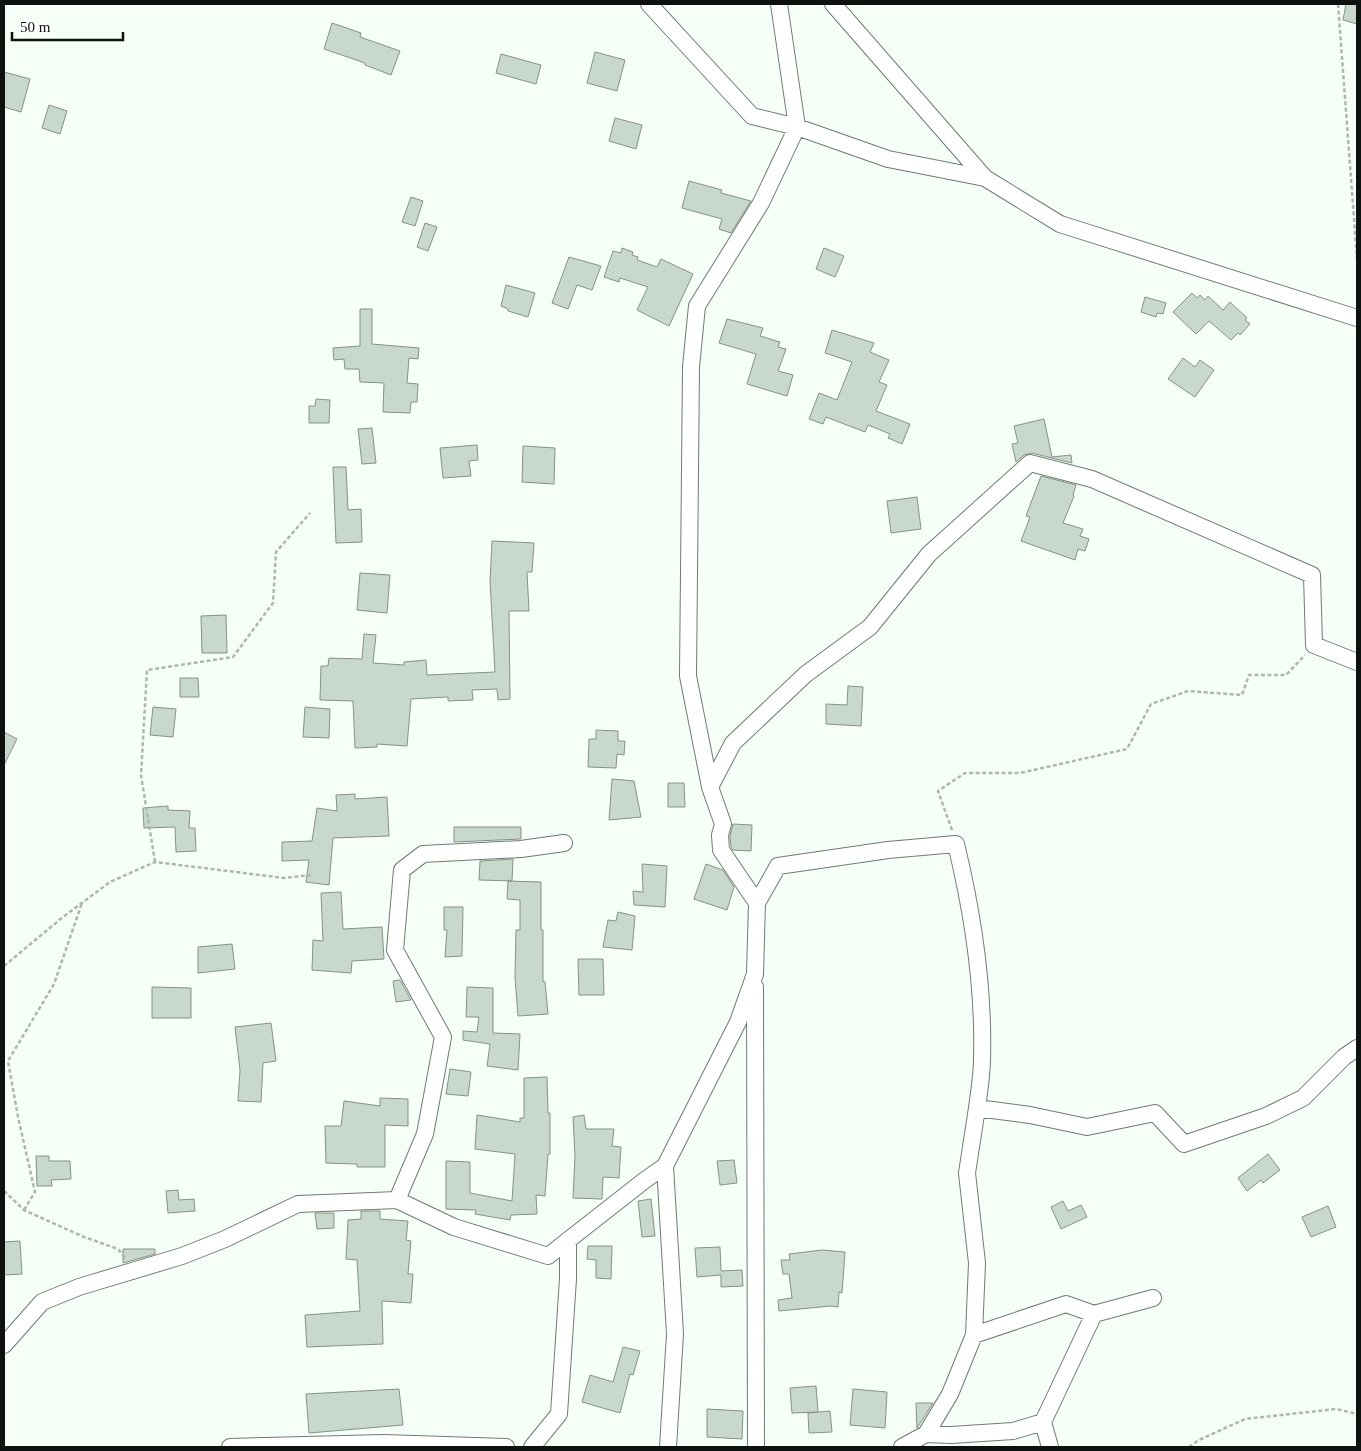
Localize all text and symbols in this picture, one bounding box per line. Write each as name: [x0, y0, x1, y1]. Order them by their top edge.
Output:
scale bar: [12, 10, 124, 42]
text: 50 m: [20, 19, 51, 35]

